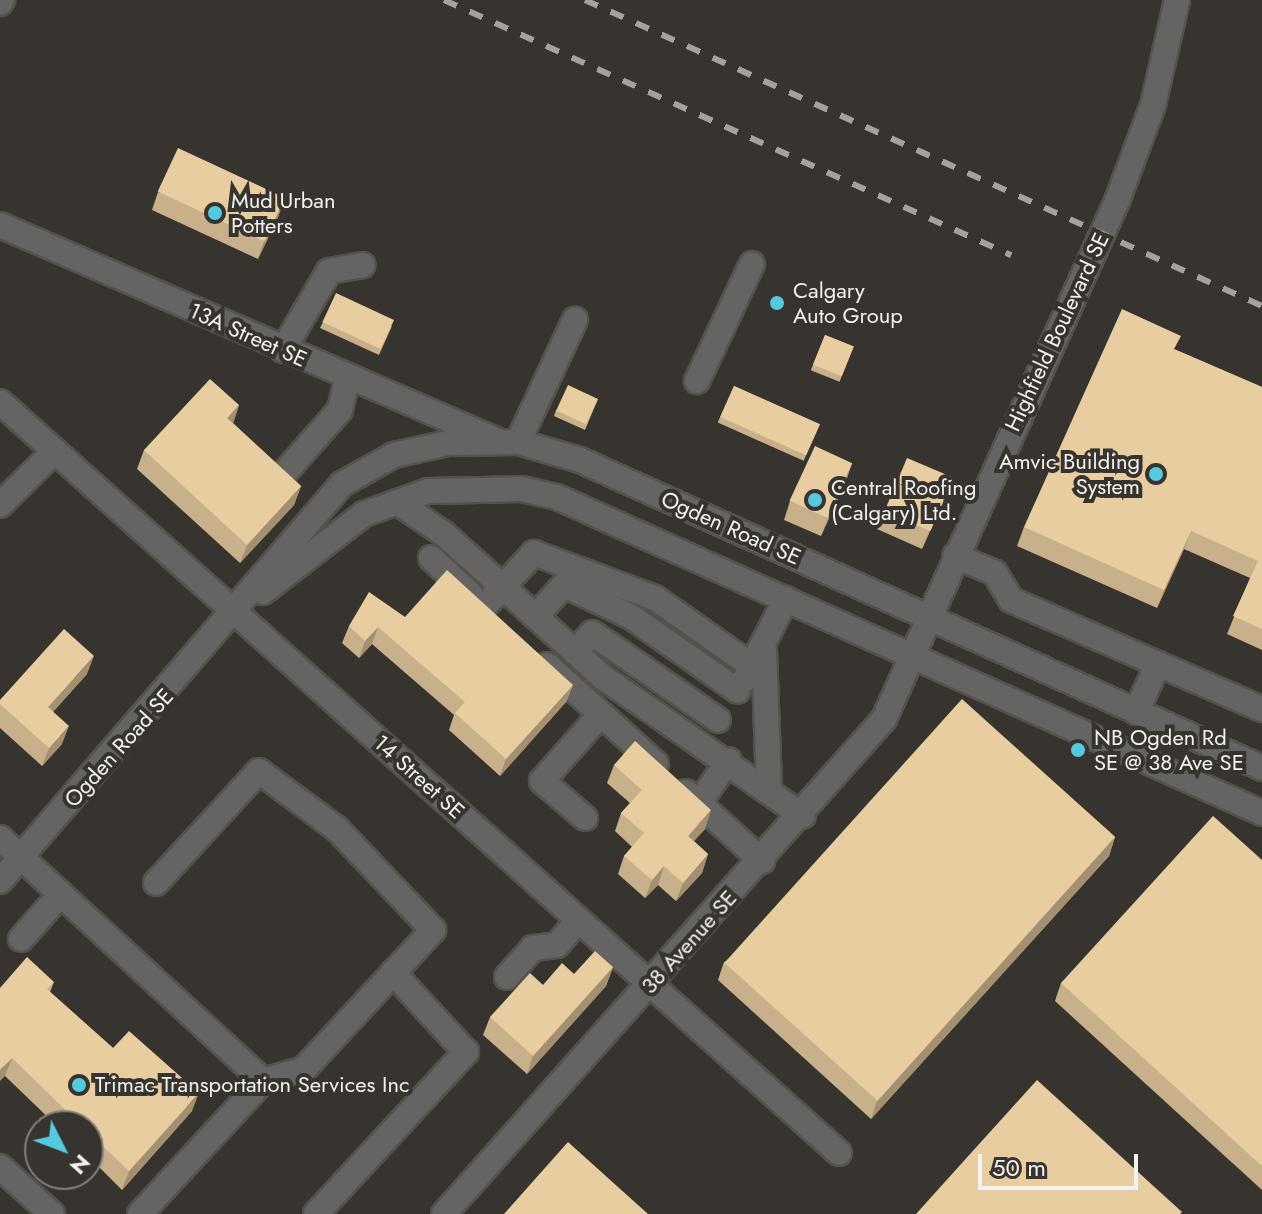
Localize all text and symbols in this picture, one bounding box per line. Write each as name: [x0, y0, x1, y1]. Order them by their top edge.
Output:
place label: Mud Urban Potters: [231, 187, 335, 238]
marker: Mud Urban Potters: [206, 204, 224, 222]
street label: Highfield Boulevard SE: [999, 229, 1115, 435]
place label: Calgary Auto Group: [793, 277, 903, 328]
marker: Calgary Auto Group: [768, 294, 786, 312]
street label: 13A Street SE: [185, 297, 311, 373]
place label: Amvic Building System: [999, 448, 1140, 500]
marker: Amvic Building System: [1147, 465, 1165, 483]
place label: Central Roofing (Calgary) Ltd.: [831, 474, 976, 526]
street label: Ogden Road SE: [657, 485, 805, 571]
marker: Central Roofing (Calgary) Ltd.: [806, 491, 824, 509]
street label: Ogden Road SE: [59, 683, 179, 813]
place label: NB Ogden Rd SE @ 38 Ave SE: [1094, 724, 1244, 776]
street label: 14 Street SE: [368, 730, 470, 824]
marker: NB Ogden Rd SE @ 38 Ave SE: [1069, 741, 1087, 759]
street label: 38 Avenue SE: [636, 885, 742, 999]
place label: Trimac Transportation Services Inc: [95, 1072, 409, 1098]
marker: Trimac Transportation Services Inc: [70, 1076, 88, 1094]
north arrow: [24, 1110, 104, 1190]
scale bar: [982, 1138, 1142, 1188]
text: N: [63, 1148, 98, 1182]
text: 50 m: [992, 1150, 1046, 1185]

